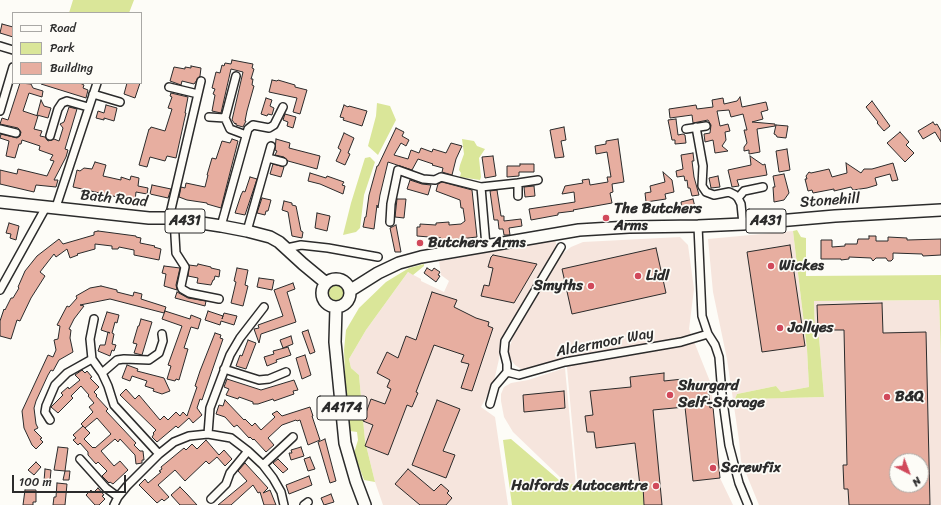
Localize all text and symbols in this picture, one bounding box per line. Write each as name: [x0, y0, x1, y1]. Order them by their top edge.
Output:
legend: [12, 12, 142, 84]
text: Road: [50, 17, 76, 39]
text: Park: [50, 37, 75, 59]
text: Building: [50, 57, 93, 79]
street label: Bath Road: [80, 187, 148, 211]
street label: Stonehill: [799, 190, 861, 212]
place label: The Butchers Arms: [614, 200, 702, 235]
road number: A431: [165, 209, 205, 233]
road number: A431: [746, 209, 786, 233]
marker: The Butchers Arms: [601, 213, 611, 223]
place label: Butchers Arms: [428, 234, 526, 252]
marker: Butchers Arms: [415, 238, 425, 248]
place label: Wickes: [779, 257, 824, 275]
marker: Wickes: [766, 261, 776, 271]
place label: Lidl: [646, 267, 669, 285]
marker: Lidl: [633, 271, 643, 281]
place label: Smyths: [533, 277, 583, 295]
marker: Smyths: [586, 281, 596, 291]
place label: Jollyes: [788, 319, 833, 337]
marker: Jollyes: [775, 323, 785, 333]
street label: Aldermoor Way: [555, 325, 655, 361]
place label: Shurgard Self-Storage: [678, 377, 765, 412]
place label: B&Q: [895, 388, 924, 406]
marker: Shurgard Self-Storage: [665, 390, 675, 400]
marker: B&Q: [882, 392, 892, 402]
road number: A4174: [317, 396, 367, 420]
north arrow: [889, 453, 929, 493]
place label: Screwfix: [721, 459, 781, 477]
marker: Screwfix: [708, 463, 718, 473]
scale bar: [14, 467, 128, 493]
text: 100 m: [19, 471, 52, 493]
text: N: [908, 472, 926, 491]
place label: Halfords Autocentre: [511, 477, 648, 495]
marker: Halfords Autocentre: [651, 481, 661, 491]

